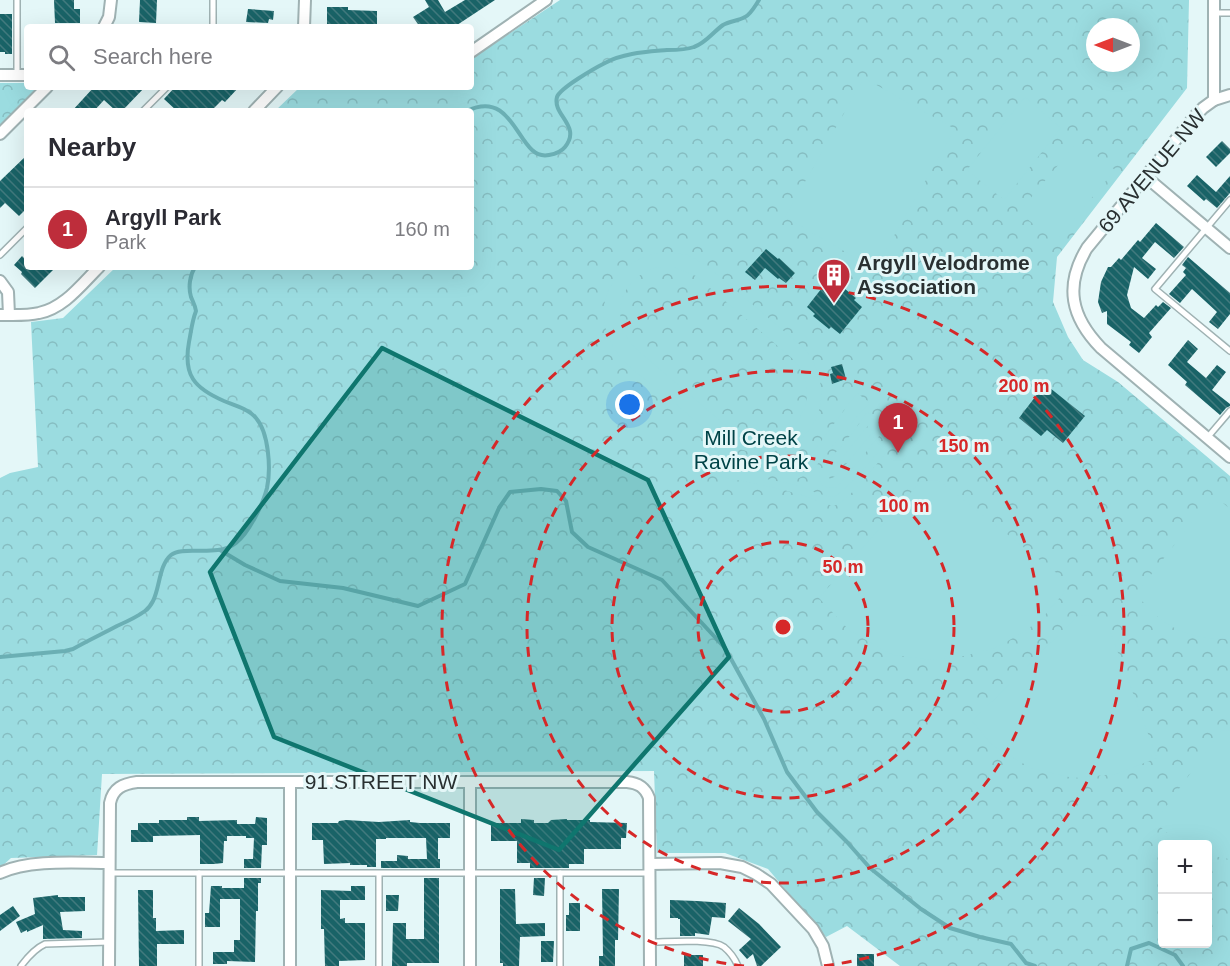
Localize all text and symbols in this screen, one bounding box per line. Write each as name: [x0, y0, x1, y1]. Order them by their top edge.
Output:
north arrow: [1086, 18, 1140, 72]
search box: [24, 24, 474, 90]
icon: search: [45, 41, 78, 74]
text: Search here: [93, 44, 213, 69]
street label: 69 AVENUE NW: [1093, 104, 1210, 237]
text: Nearby: [48, 132, 136, 162]
text: Argyll Park: [105, 205, 221, 230]
text: 1: [62, 218, 73, 240]
text: 160 m: [394, 218, 450, 240]
text: Park: [105, 231, 146, 253]
place label: Argyll Velodrome Association: [857, 251, 1030, 298]
building icon: Argyll Velodrome Association: [816, 257, 852, 304]
text: 200 m: [998, 376, 1050, 396]
your location: [615, 390, 644, 419]
pin: 1: [878, 404, 918, 453]
park label: Mill Creek Ravine Park: [694, 426, 809, 473]
text: 150 m: [938, 436, 990, 456]
text: 100 m: [878, 496, 930, 516]
text: 50 m: [822, 557, 864, 577]
centre of rings: [773, 617, 793, 637]
street label: 91 STREET NW: [305, 770, 457, 793]
map controls: [1158, 840, 1212, 948]
button: +: [1158, 840, 1212, 894]
button: −: [1158, 894, 1212, 948]

